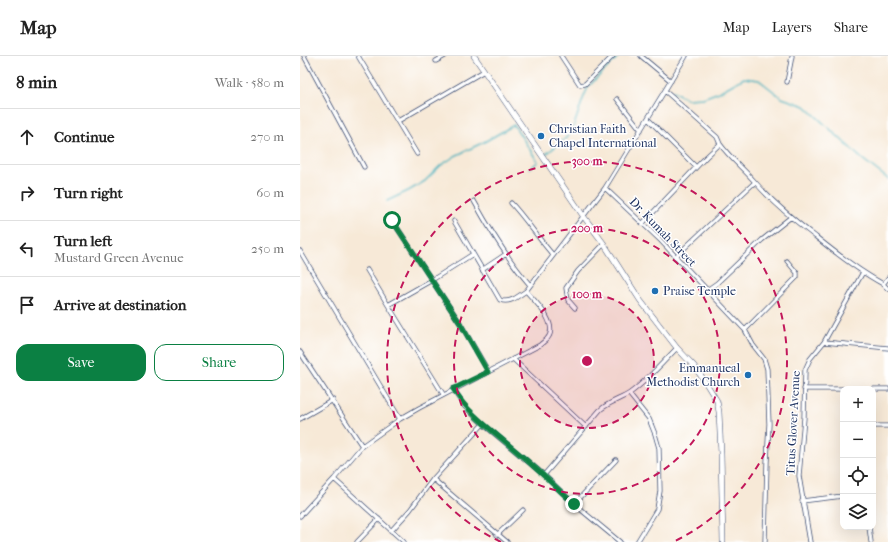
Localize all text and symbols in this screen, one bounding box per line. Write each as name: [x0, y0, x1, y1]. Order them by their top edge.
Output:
text: Map: [20, 17, 56, 39]
text: Map: [723, 19, 750, 36]
text: Layers: [772, 19, 812, 36]
text: Share: [834, 19, 868, 36]
text: 8 min: [16, 72, 57, 92]
text: Walk · 580 m: [215, 75, 284, 90]
place label: Christian Faith Chapel International: [549, 122, 657, 150]
icon: ahead: [16, 126, 38, 148]
text: Continue: [54, 128, 114, 146]
text: 270 m: [250, 129, 284, 144]
marker: Christian Faith Chapel International: [536, 131, 546, 141]
text: 300 m: [572, 154, 603, 169]
icon: right: [16, 182, 38, 204]
text: Turn right: [54, 184, 123, 202]
text: 60 m: [256, 185, 284, 200]
street label: Dr. Kumah Street: [627, 195, 700, 270]
route start: [383, 211, 401, 229]
text: 200 m: [571, 221, 604, 235]
text: Turn left: [54, 232, 112, 250]
icon: left: [16, 238, 38, 260]
text: 250 m: [251, 241, 284, 256]
text: Mustard Green Avenue: [54, 250, 184, 265]
place label: Praise Temple: [663, 284, 736, 298]
marker: Praise Temple: [650, 286, 660, 296]
text: 100 m: [572, 287, 603, 301]
icon: arrive: [16, 294, 38, 316]
text: Arrive at destination: [54, 296, 186, 314]
button: Save: [16, 344, 146, 381]
button: Share: [154, 344, 284, 381]
centre of rings: [580, 354, 594, 368]
place label: Emmanueal Methodist Church: [646, 361, 741, 389]
marker: Emmanueal Methodist Church: [743, 370, 753, 380]
street label: Titus Glover Avenue: [783, 370, 803, 476]
map controls: [840, 386, 876, 530]
button: +: [840, 386, 876, 422]
button: −: [840, 422, 876, 458]
button: locate: [840, 458, 876, 494]
button: layers: [840, 494, 876, 530]
route end: [565, 495, 583, 513]

